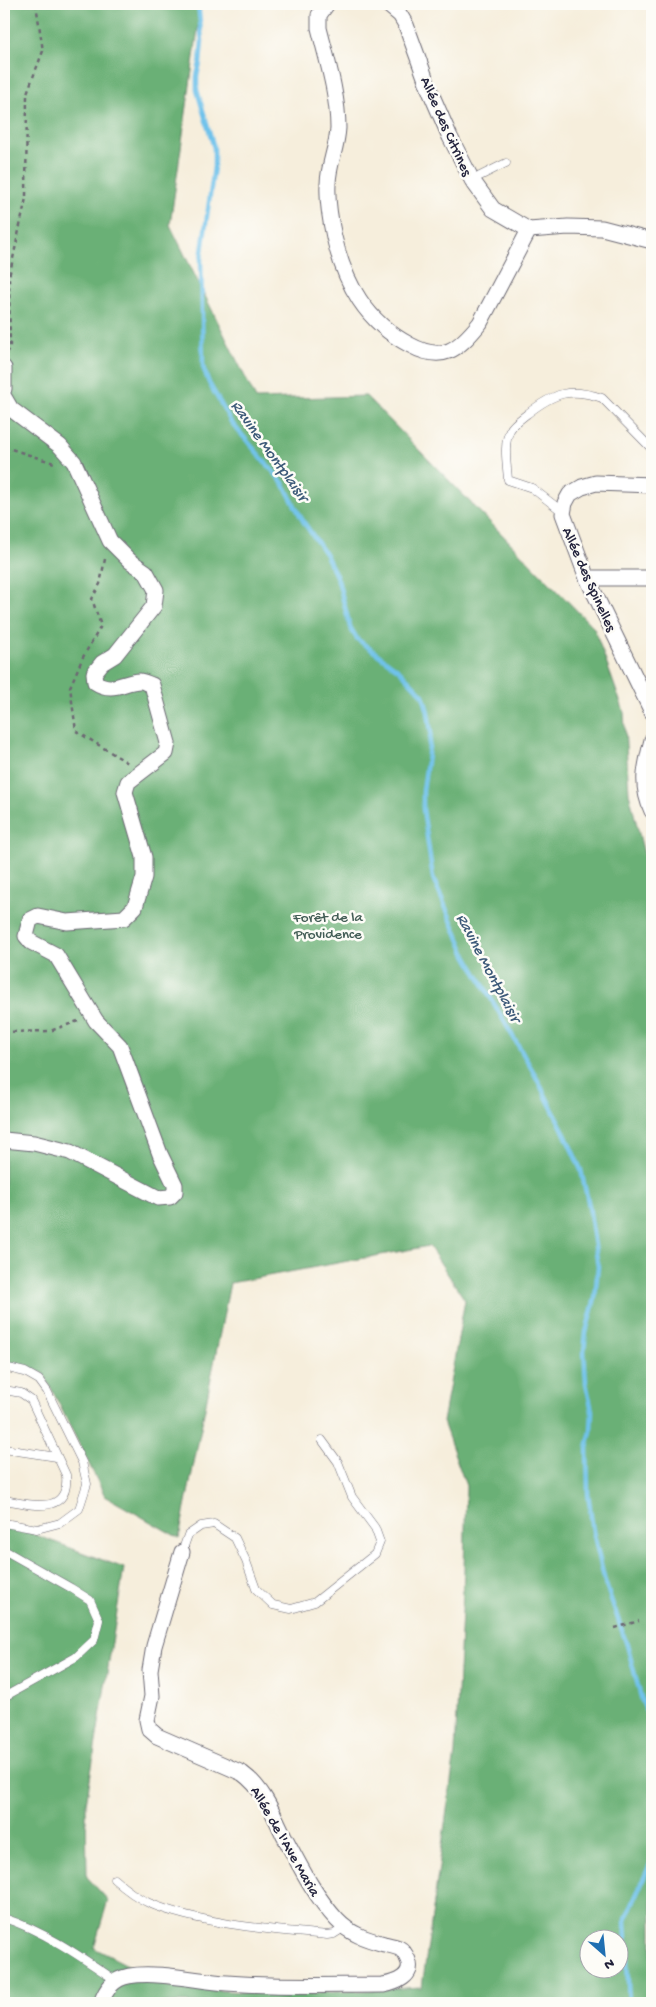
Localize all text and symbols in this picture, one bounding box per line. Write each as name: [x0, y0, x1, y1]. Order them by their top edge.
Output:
street label: Allée des Citrines: [415, 74, 475, 180]
water label: Ravine Montplaisir: [225, 398, 313, 509]
street label: Allée des Spinelles: [557, 525, 619, 635]
park label: Forêt de la Providence: [292, 909, 364, 944]
water label: Ravine Montplaisir: [450, 911, 525, 1029]
street label: Allée de l'Ave Maria: [245, 1784, 323, 1901]
north arrow: [578, 1930, 628, 1980]
text: N: [601, 1954, 617, 1973]

